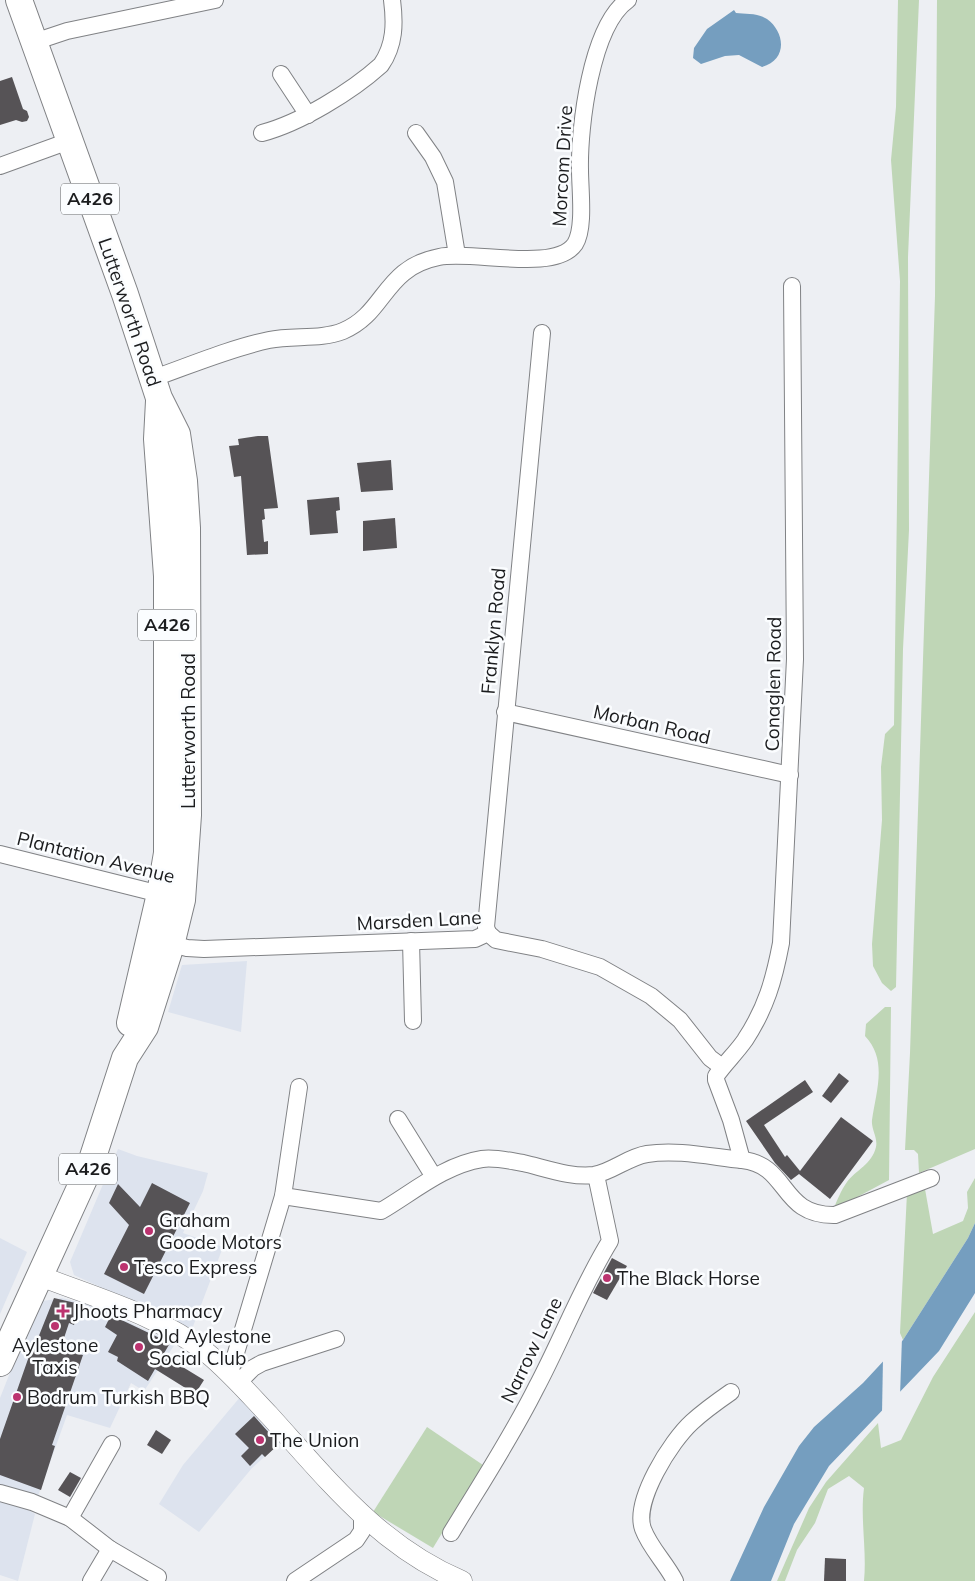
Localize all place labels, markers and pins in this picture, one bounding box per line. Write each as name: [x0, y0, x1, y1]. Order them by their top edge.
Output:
place label: Graham Goode Motors: [159, 1208, 282, 1254]
marker: Graham Goode Motors: [143, 1225, 155, 1237]
place label: Tesco Express: [134, 1255, 258, 1279]
marker: Tesco Express: [118, 1261, 130, 1273]
place label: The Black Horse: [617, 1266, 760, 1290]
marker: The Black Horse: [601, 1272, 613, 1284]
place label: Jhoots Pharmacy: [73, 1299, 222, 1323]
marker: Jhoots Pharmacy: [57, 1305, 69, 1317]
marker: Aylestone Taxis: [49, 1320, 61, 1332]
place label: Old Aylestone Social Club: [149, 1324, 271, 1370]
place label: Aylestone Taxis: [12, 1333, 98, 1379]
marker: Old Aylestone Social Club: [133, 1341, 145, 1353]
place label: Bodrum Turkish BBQ: [27, 1385, 210, 1409]
marker: Bodrum Turkish BBQ: [11, 1391, 23, 1403]
place label: The Union: [270, 1428, 359, 1452]
marker: The Union: [254, 1434, 266, 1446]

